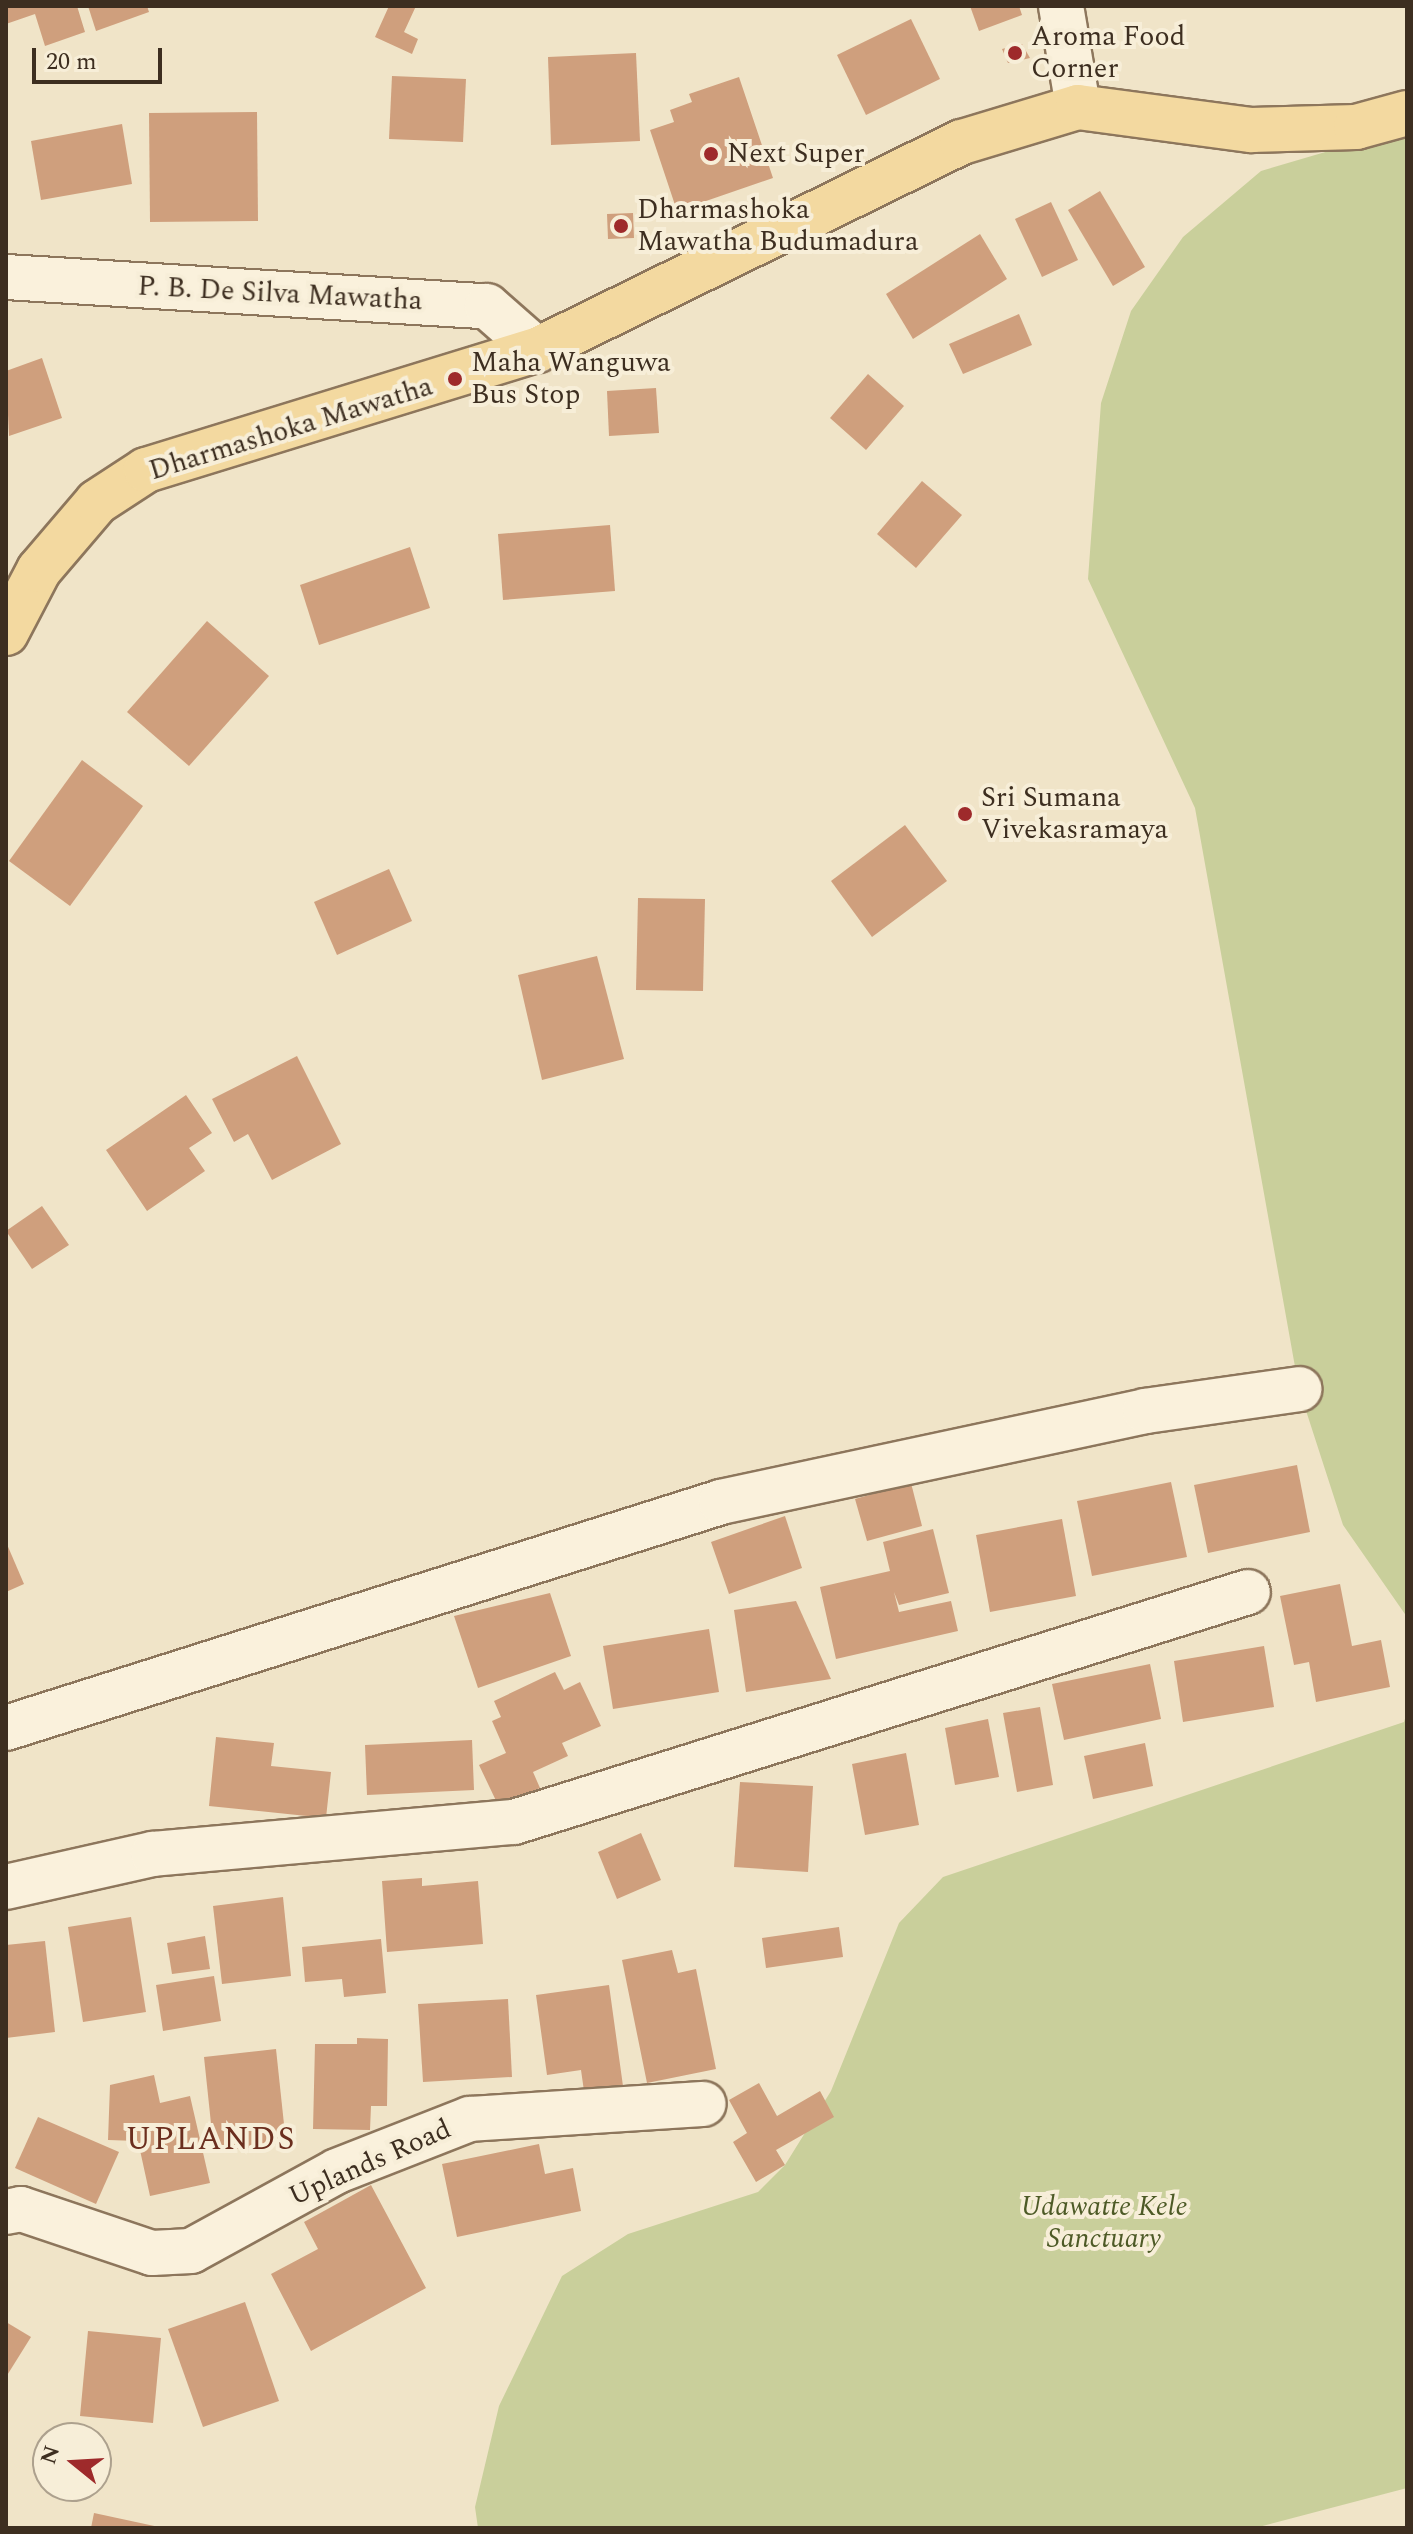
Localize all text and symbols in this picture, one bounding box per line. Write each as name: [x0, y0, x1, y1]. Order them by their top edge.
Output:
place label: Aroma Food Corner: [1031, 20, 1185, 86]
scale bar: [36, 32, 166, 82]
text: 20 m: [46, 44, 97, 80]
marker: Aroma Food Corner: [1006, 44, 1024, 62]
place label: Next Super: [727, 137, 865, 171]
marker: Next Super: [702, 145, 720, 163]
place label: Dharmashoka Mawatha Budumadura: [637, 193, 919, 259]
marker: Dharmashoka Mawatha Budumadura: [612, 217, 630, 235]
street label: P. B. De Silva Mawatha: [137, 270, 423, 318]
place label: Maha Wanguwa Bus Stop: [471, 346, 671, 412]
street label: Dharmashoka Mawatha: [145, 370, 437, 488]
marker: Maha Wanguwa Bus Stop: [446, 370, 464, 388]
place label: Sri Sumana Vivekasramaya: [981, 781, 1168, 847]
marker: Sri Sumana Vivekasramaya: [956, 805, 974, 823]
street label: Uplands Road: [284, 2112, 456, 2214]
district label: UPLANDS: [126, 2121, 296, 2159]
park label: Udawatte Kele Sanctuary: [1020, 2190, 1188, 2256]
north arrow: [32, 2422, 112, 2502]
text: N: [32, 2441, 69, 2469]

